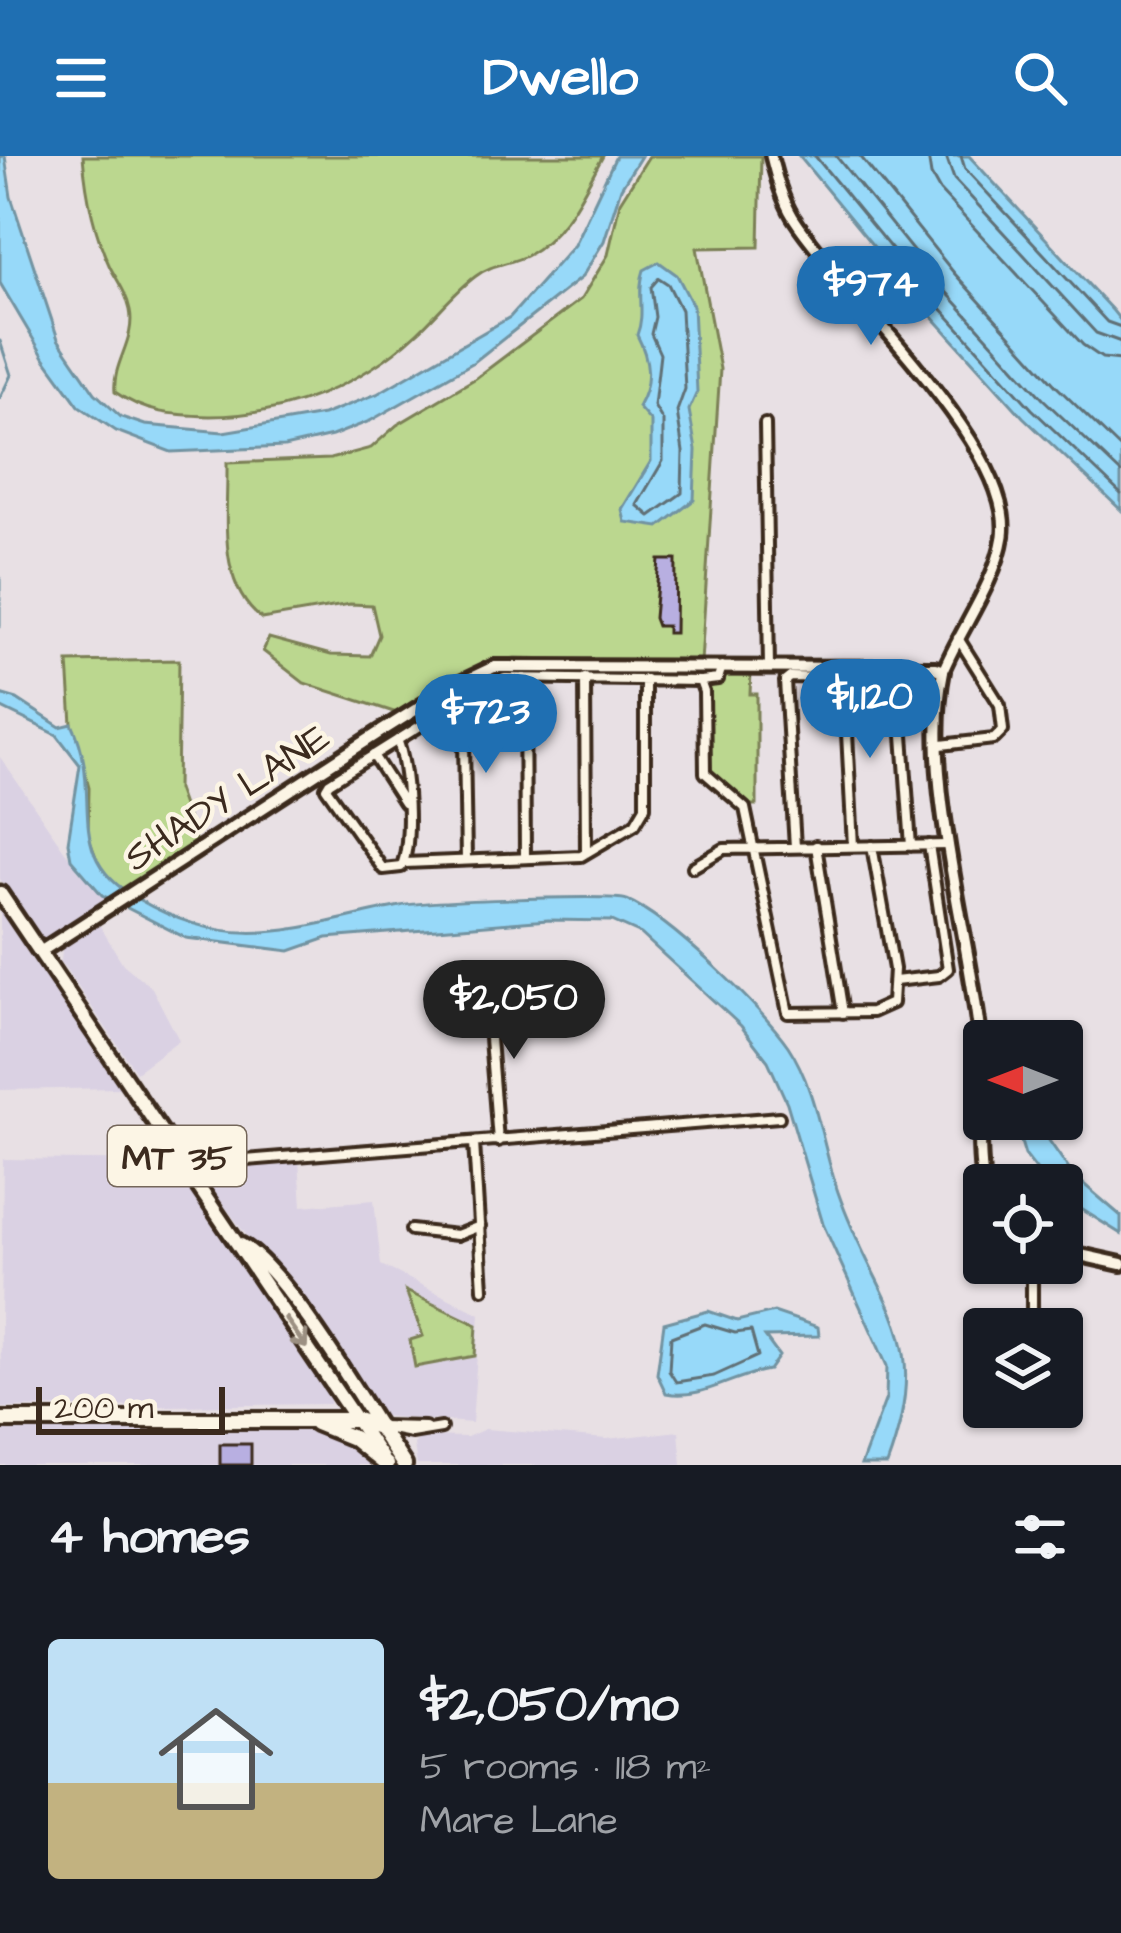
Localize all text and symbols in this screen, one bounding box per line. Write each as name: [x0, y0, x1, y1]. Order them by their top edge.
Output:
text: Dwello: [483, 41, 638, 116]
icon: menu: [48, 45, 114, 111]
icon: search: [1007, 45, 1073, 111]
pin: $974: [800, 246, 942, 348]
text: $974: [824, 258, 918, 312]
pin: $1,120: [772, 659, 968, 761]
text: $1,120: [827, 671, 913, 725]
pin: $723: [415, 674, 557, 776]
text: $723: [442, 686, 530, 740]
street label: SHADY LANE: [114, 712, 341, 885]
pin: $2,050: [416, 960, 612, 1062]
text: $2,050: [450, 972, 578, 1026]
north arrow: [963, 1020, 1083, 1140]
map controls: [963, 1020, 1083, 1428]
road number: MT 35: [108, 1126, 246, 1186]
button: locate: [963, 1164, 1083, 1284]
button: layers: [963, 1308, 1083, 1428]
one-way arrow: [283, 1316, 308, 1350]
scale bar: [36, 1381, 225, 1434]
text: 200 m: [54, 1385, 153, 1431]
text: 4 homes: [48, 1502, 250, 1573]
icon: filters: [1007, 1504, 1073, 1570]
text: $2,050/mo: [420, 1670, 679, 1741]
icon: home: [144, 1687, 288, 1831]
text: 5 rooms · 118 m²: [420, 1741, 711, 1795]
text: Mare Lane: [420, 1795, 618, 1849]

